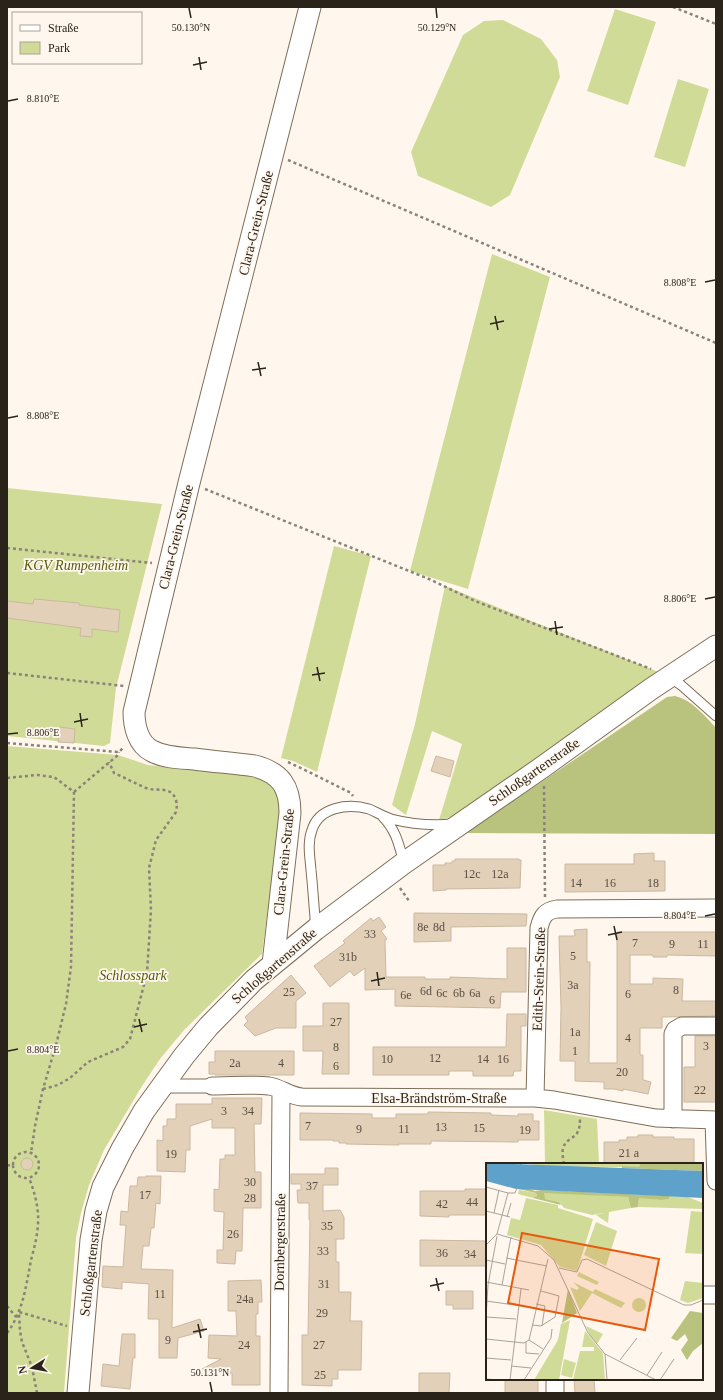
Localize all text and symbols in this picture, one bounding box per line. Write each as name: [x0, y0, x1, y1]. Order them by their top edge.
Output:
legend: [12, 12, 142, 64]
text: Straße: [48, 21, 79, 35]
text: 50.130°N: [172, 22, 210, 33]
text: 50.129°N: [418, 22, 456, 33]
text: Park: [48, 41, 70, 55]
text: 8.810°E: [27, 93, 59, 104]
street label: Clara-Grein-Straße: [236, 169, 276, 277]
text: 8.808°E: [664, 277, 696, 288]
text: 8.808°E: [27, 410, 59, 421]
street label: Clara-Grein-Straße: [156, 483, 196, 591]
park label: KGV Rumpenheim: [23, 558, 128, 573]
text: 8.806°E: [664, 593, 696, 604]
text: 8.806°E: [27, 727, 59, 738]
street label: Schloßgartenstraße: [486, 735, 582, 809]
street label: Clara-Grein-Straße: [271, 808, 297, 916]
house number: 12c: [463, 867, 481, 881]
house number: 12a: [491, 867, 509, 881]
house number: 14: [570, 876, 582, 890]
house number: 16: [604, 876, 616, 890]
house number: 18: [647, 876, 659, 890]
text: 8.804°E: [664, 910, 696, 921]
house number: 8e: [417, 920, 429, 934]
house number: 8d: [433, 920, 445, 934]
street label: Schloßgartenstraße: [229, 925, 319, 1007]
house number: 33: [364, 927, 376, 941]
street label: Edith-Stein-Straße: [530, 927, 548, 1031]
house number: 7: [632, 936, 638, 950]
house number: 9: [669, 937, 675, 951]
house number: 11: [697, 937, 709, 951]
house number: 5: [570, 949, 576, 963]
house number: 31b: [339, 950, 357, 964]
park label: Schlosspark: [99, 968, 168, 983]
house number: 3a: [567, 978, 579, 992]
house number: 8: [673, 983, 679, 997]
house number: 6d: [420, 984, 432, 998]
house number: 25: [283, 985, 295, 999]
house number: 6c: [436, 986, 448, 1000]
house number: 6b: [453, 986, 465, 1000]
house number: 6a: [469, 986, 481, 1000]
house number: 6: [625, 987, 631, 1001]
house number: 6e: [400, 988, 412, 1002]
house number: 6: [489, 993, 495, 1007]
house number: 27: [330, 1015, 342, 1029]
house number: 1a: [569, 1025, 581, 1039]
house number: 4: [625, 1031, 631, 1045]
house number: 3: [703, 1039, 709, 1053]
house number: 8: [333, 1040, 339, 1054]
text: 8.804°E: [27, 1044, 59, 1055]
house number: 1: [572, 1044, 578, 1058]
house number: 12: [429, 1051, 441, 1065]
house number: 10: [381, 1052, 393, 1066]
house number: 14: [477, 1052, 489, 1066]
house number: 16: [497, 1052, 509, 1066]
house number: 2a: [229, 1056, 241, 1070]
house number: 4: [278, 1056, 284, 1070]
house number: 6: [333, 1059, 339, 1073]
house number: 20: [616, 1065, 628, 1079]
house number: 22: [694, 1083, 706, 1097]
street label: Elsa-Brändström-Straße: [371, 1091, 507, 1106]
house number: 3: [221, 1104, 227, 1118]
house number: 34: [242, 1104, 254, 1118]
house number: 7: [305, 1119, 311, 1133]
house number: 13: [435, 1120, 447, 1134]
house number: 15: [473, 1121, 485, 1135]
house number: 9: [356, 1122, 362, 1136]
house number: 11: [398, 1122, 410, 1136]
house number: 19: [519, 1123, 531, 1137]
house number: 21 a: [619, 1146, 640, 1160]
house number: 19: [165, 1147, 177, 1161]
inset map: [486, 1163, 703, 1380]
house number: 30: [244, 1175, 256, 1189]
house number: 37: [306, 1179, 318, 1193]
house number: 17: [139, 1188, 151, 1202]
house number: 28: [244, 1191, 256, 1205]
street label: Dornbergerstraße: [272, 1193, 288, 1291]
house number: 44: [466, 1195, 478, 1209]
house number: 42: [436, 1197, 448, 1211]
street label: Schloßgartenstraße: [77, 1209, 105, 1317]
house number: 35: [321, 1219, 333, 1233]
house number: 26: [227, 1227, 239, 1241]
house number: 33: [317, 1244, 329, 1258]
house number: 36: [436, 1246, 448, 1260]
house number: 34: [464, 1247, 476, 1261]
house number: 31: [318, 1277, 330, 1291]
house number: 11: [154, 1287, 166, 1301]
house number: 24a: [236, 1292, 254, 1306]
house number: 29: [316, 1306, 328, 1320]
house number: 9: [165, 1333, 171, 1347]
house number: 24: [238, 1338, 250, 1352]
house number: 27: [313, 1338, 325, 1352]
north arrow: [12, 1348, 52, 1388]
text: N: [16, 1365, 29, 1375]
text: 50.131°N: [191, 1367, 229, 1378]
house number: 25: [314, 1368, 326, 1382]

